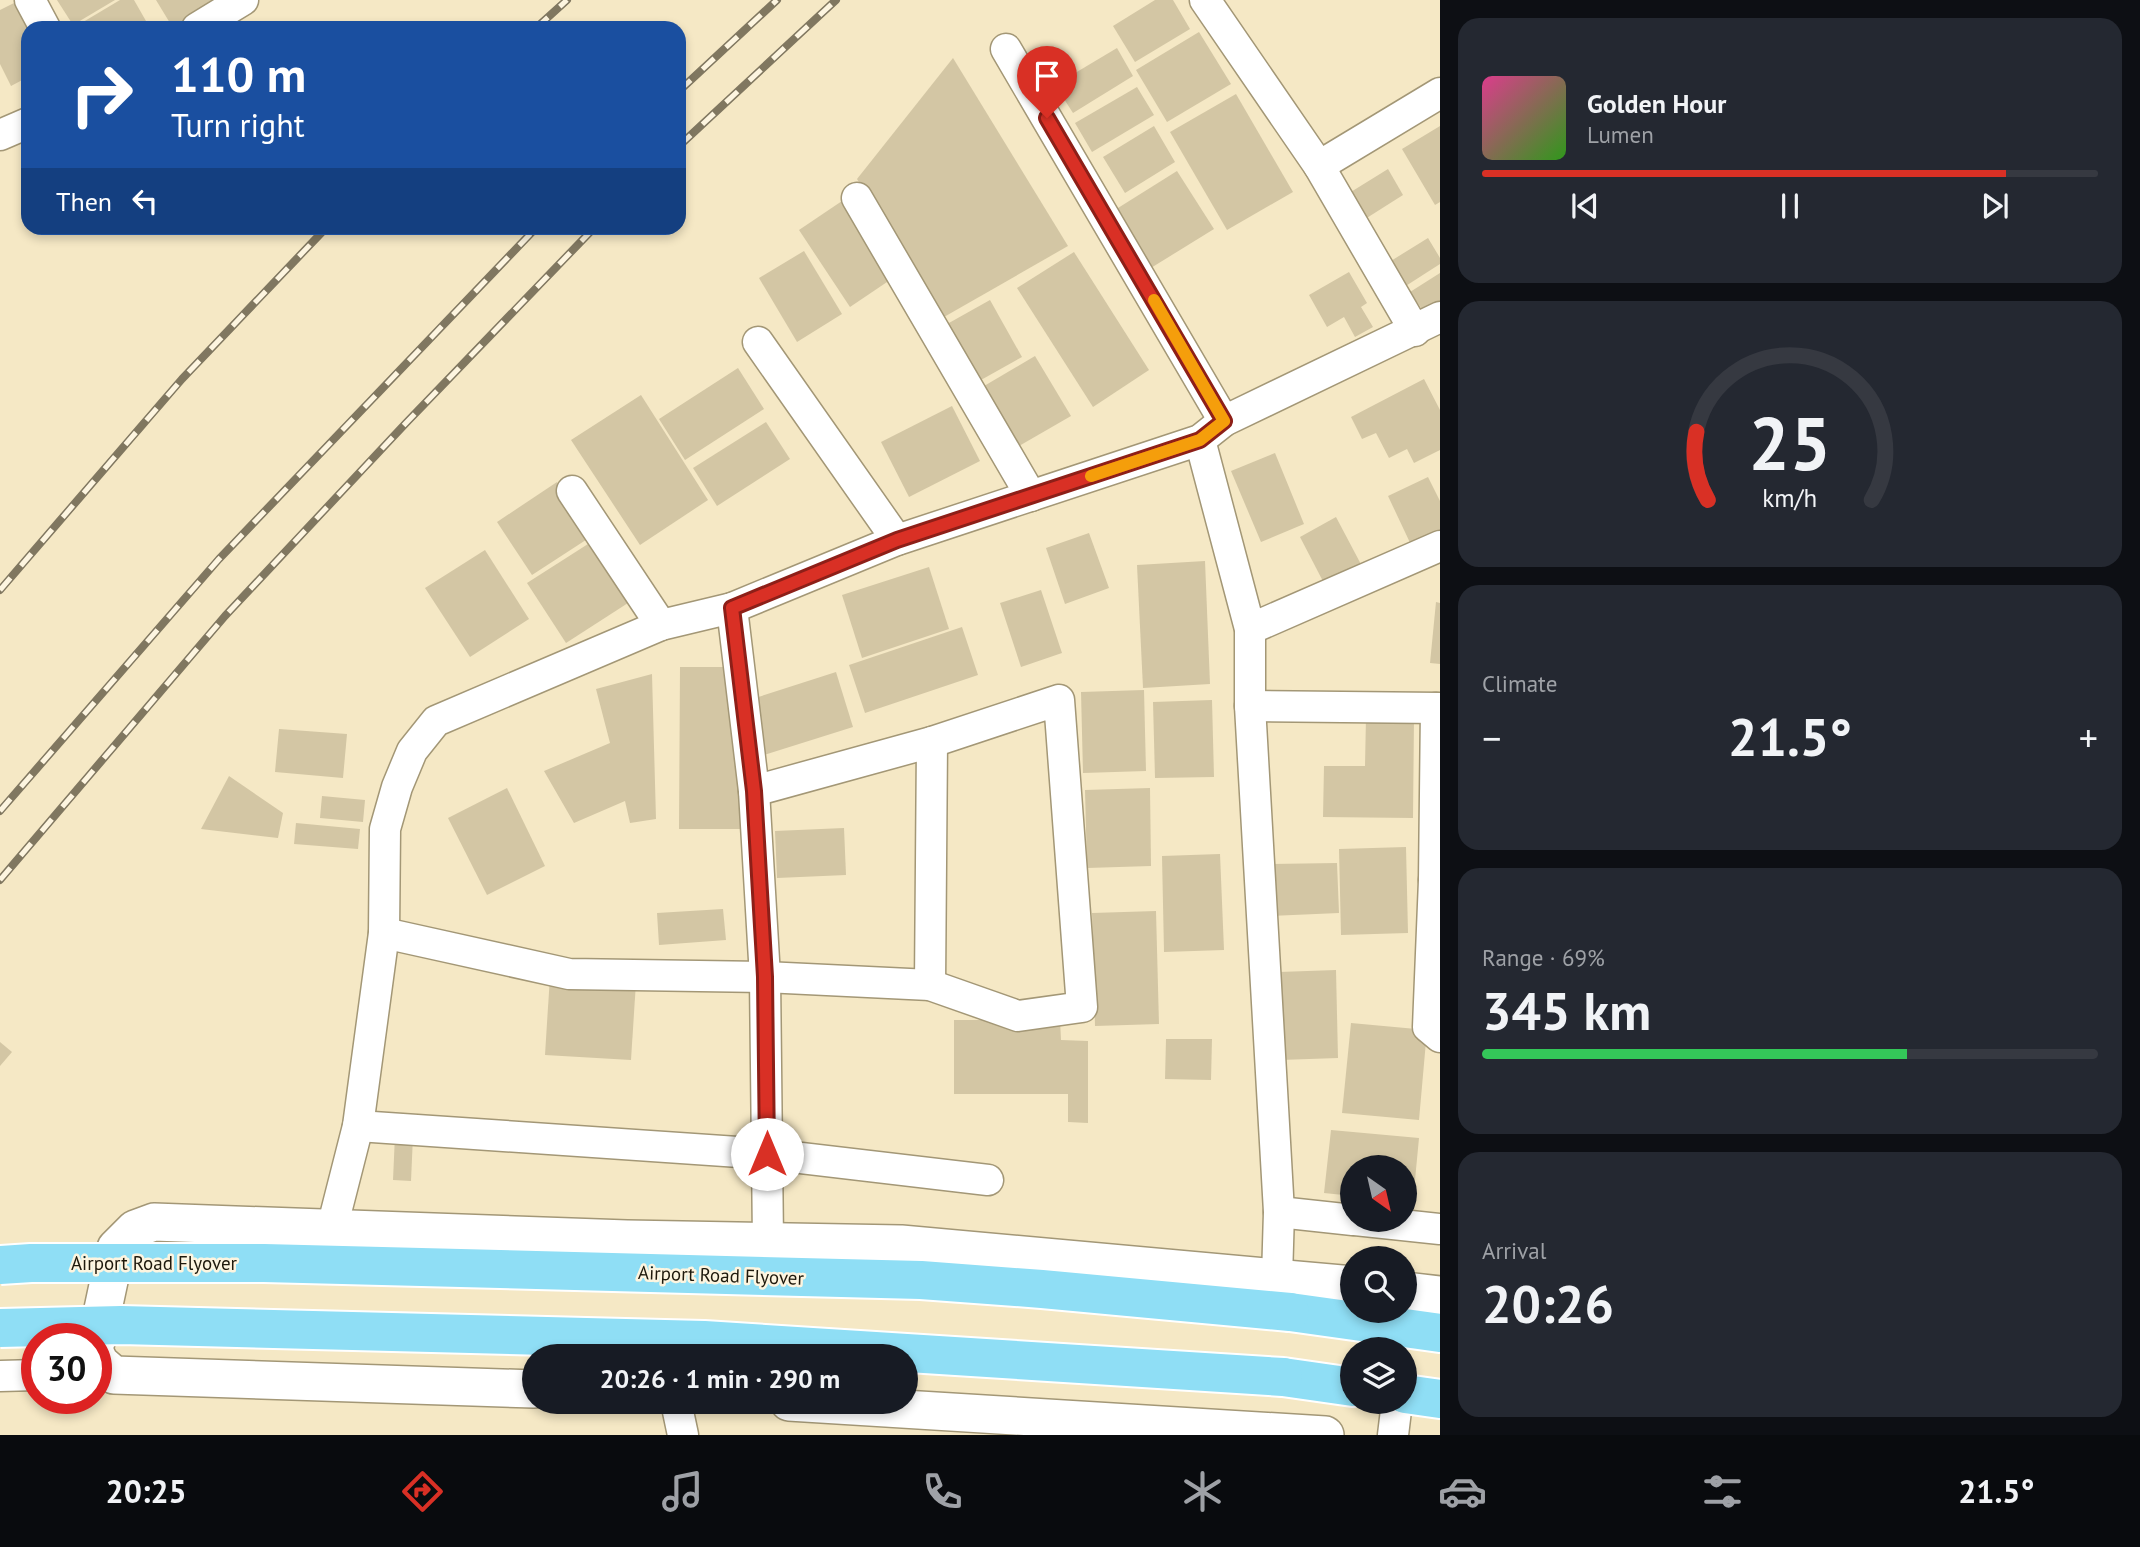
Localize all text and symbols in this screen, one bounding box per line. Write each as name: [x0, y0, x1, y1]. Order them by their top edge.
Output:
text: 110 m: [171, 42, 306, 106]
pin: [1017, 46, 1077, 118]
icon: right: [56, 49, 147, 140]
icon: arrive: [1028, 57, 1066, 95]
text: Golden Hour: [1587, 87, 1726, 120]
text: Turn right: [171, 104, 305, 146]
text: Lumen: [1587, 120, 1654, 149]
icon: left: [126, 182, 164, 220]
text: Then: [56, 185, 112, 218]
icon: previous: [1566, 187, 1604, 225]
icon: pause: [1771, 187, 1809, 225]
icon: next: [1976, 187, 2014, 225]
text: 25: [1749, 397, 1831, 491]
text: km/h: [1763, 482, 1817, 514]
text: Climate: [1482, 669, 1557, 698]
text: 21.5°: [1728, 703, 1852, 770]
text: −: [1482, 713, 1501, 762]
text: +: [2079, 713, 2098, 762]
text: Range · 69%: [1482, 943, 1605, 972]
text: 345 km: [1482, 977, 1651, 1044]
position arrow: [730, 1117, 804, 1191]
north arrow: [1340, 1155, 1418, 1232]
map controls: [1340, 1155, 1417, 1414]
text: Arrival: [1482, 1236, 1546, 1265]
button: search: [1340, 1246, 1417, 1323]
street label: Airport Road Flyover: [71, 1251, 238, 1275]
street label: Airport Road Flyover: [638, 1260, 805, 1290]
text: 20:26: [1482, 1270, 1614, 1337]
speed limit sign: 30: [21, 1323, 112, 1414]
button: layers: [1340, 1337, 1417, 1414]
text: 20:26 · 1 min · 290 m: [600, 1362, 840, 1395]
icon: directions: [398, 1467, 447, 1516]
icon: music: [658, 1467, 707, 1516]
icon: phone: [918, 1467, 967, 1516]
icon: climate: [1178, 1467, 1227, 1516]
icon: car: [1438, 1467, 1487, 1516]
icon: filters: [1698, 1467, 1747, 1516]
text: 20:25: [106, 1470, 187, 1512]
text: 21.5°: [1958, 1470, 2034, 1512]

